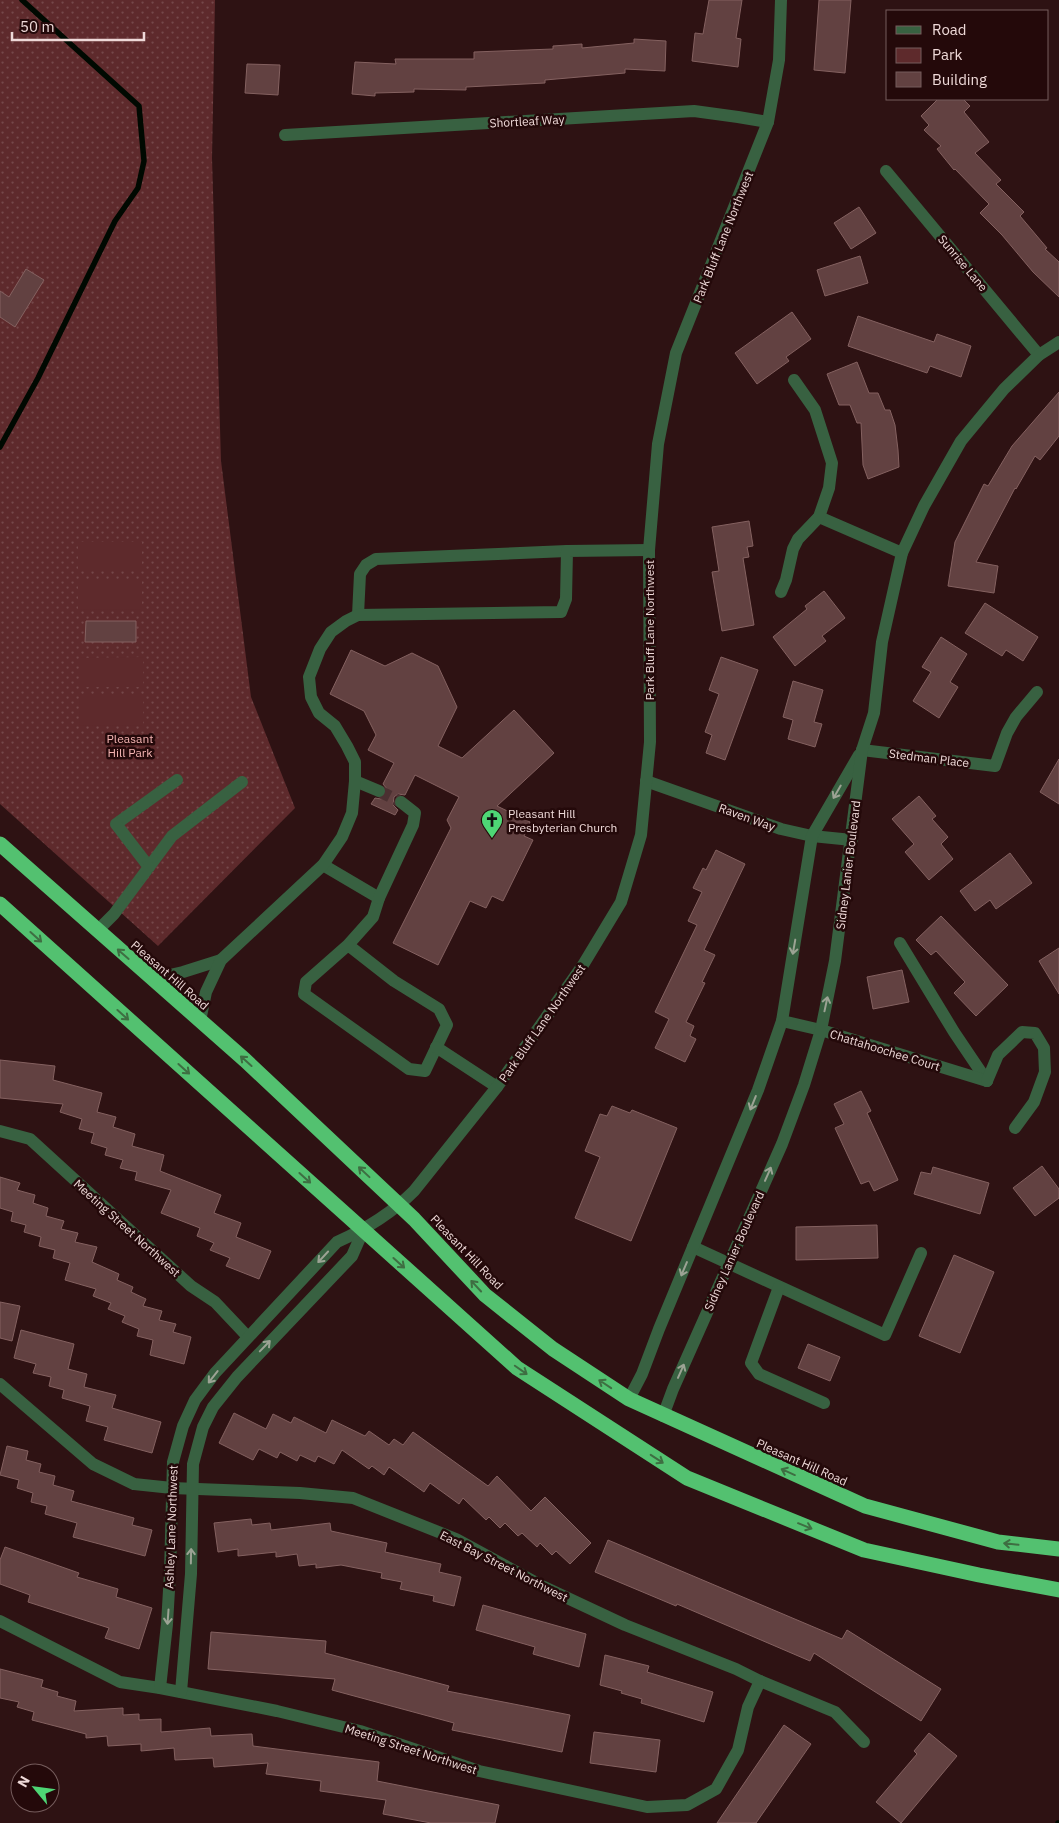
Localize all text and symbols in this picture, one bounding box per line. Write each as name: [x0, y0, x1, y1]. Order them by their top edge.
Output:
scale bar: [12, 10, 145, 42]
legend: [886, 10, 1049, 100]
text: 50 m: [20, 17, 55, 36]
text: Road: [932, 20, 967, 39]
text: Park: [932, 45, 962, 64]
text: Building: [932, 70, 987, 89]
street label: Shortleaf Way: [489, 112, 565, 130]
street label: Park Bluff Lane Northwest: [690, 169, 756, 305]
street label: Sunrise Lane: [935, 232, 991, 295]
street label: Park Bluff Lane Northwest: [642, 560, 657, 700]
park label: Pleasant Hill Park: [107, 731, 153, 760]
street label: Stedman Place: [888, 746, 970, 770]
one-way arrow: [832, 785, 842, 799]
street label: Raven Way: [717, 800, 777, 834]
street label: Sidney Lanier Boulevard: [833, 800, 863, 930]
place label: Pleasant Hill Presbyterian Church: [508, 806, 617, 835]
church icon: Pleasant Hill Presbyterian Church: [480, 808, 504, 839]
one-way arrow: [30, 931, 43, 942]
street label: Pleasant Hill Road: [128, 937, 212, 1013]
one-way arrow: [789, 938, 799, 954]
one-way arrow: [117, 948, 130, 960]
street label: Park Bluff Lane Northwest: [496, 961, 588, 1085]
one-way arrow: [822, 997, 831, 1013]
one-way arrow: [117, 1009, 130, 1020]
street label: Chattahoochee Court: [828, 1026, 942, 1074]
one-way arrow: [239, 1055, 252, 1067]
one-way arrow: [177, 1063, 190, 1075]
one-way arrow: [748, 1095, 757, 1110]
one-way arrow: [358, 1166, 371, 1178]
one-way arrow: [764, 1167, 774, 1182]
one-way arrow: [298, 1172, 311, 1184]
street label: Meeting Street Northwest: [71, 1176, 183, 1280]
street label: Sidney Lanier Boulevard: [701, 1189, 767, 1313]
street label: Pleasant Hill Road: [428, 1212, 506, 1292]
one-way arrow: [317, 1251, 329, 1264]
one-way arrow: [393, 1257, 406, 1269]
one-way arrow: [679, 1261, 688, 1276]
one-way arrow: [470, 1279, 482, 1292]
one-way arrow: [259, 1340, 271, 1353]
one-way arrow: [677, 1364, 687, 1379]
one-way arrow: [514, 1365, 528, 1375]
one-way arrow: [207, 1370, 218, 1383]
one-way arrow: [599, 1379, 613, 1389]
street label: Pleasant Hill Road: [754, 1435, 850, 1489]
one-way arrow: [650, 1454, 664, 1464]
street label: Ashley Lane Northwest: [161, 1465, 181, 1589]
one-way arrow: [781, 1467, 796, 1477]
one-way arrow: [797, 1522, 812, 1531]
street label: East Bay Street Northwest: [438, 1527, 570, 1605]
one-way arrow: [1003, 1539, 1019, 1548]
one-way arrow: [186, 1548, 196, 1564]
one-way arrow: [163, 1608, 172, 1624]
street label: Meeting Street Northwest: [343, 1721, 479, 1777]
north arrow: [10, 1763, 60, 1813]
text: N: [13, 1773, 34, 1790]

